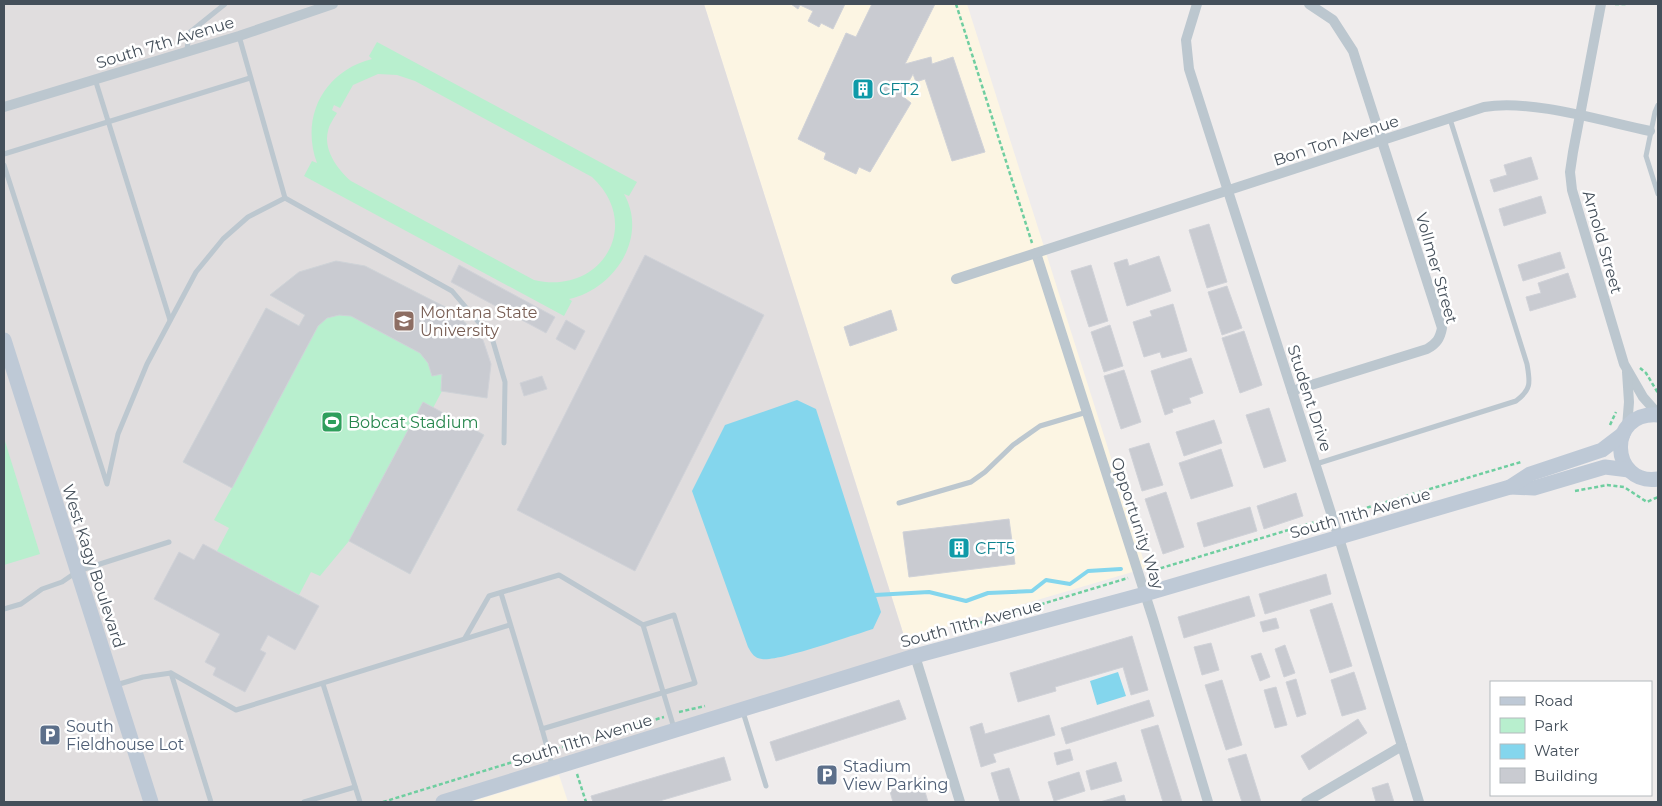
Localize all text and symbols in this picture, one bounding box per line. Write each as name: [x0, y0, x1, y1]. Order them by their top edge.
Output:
street label: South 7th Avenue: [94, 12, 236, 72]
building icon: CFT2: [851, 77, 875, 101]
place label: CFT2: [879, 80, 919, 99]
street label: Bon Ton Avenue: [1271, 111, 1401, 170]
street label: Arnold Street: [1579, 188, 1626, 296]
street label: Vollmer Street: [1412, 210, 1462, 326]
place label: Montana State University: [420, 303, 538, 340]
school or university icon: Montana State University: [392, 309, 416, 333]
street label: Student Drive: [1283, 342, 1336, 454]
sports icon: Bobcat Stadium: [320, 410, 344, 434]
place label: Bobcat Stadium: [348, 413, 478, 432]
street label: Opportunity Way: [1107, 455, 1168, 592]
street label: West Kagy Boulevard: [58, 482, 129, 650]
street label: South 11th Avenue: [1288, 484, 1433, 543]
building icon: CFT5: [947, 536, 971, 560]
place label: CFT5: [975, 539, 1015, 558]
street label: South 11th Avenue: [898, 595, 1044, 651]
legend: [1490, 681, 1652, 796]
text: Road: [1534, 691, 1573, 710]
street label: South 11th Avenue: [510, 710, 655, 771]
text: Park: [1534, 716, 1568, 735]
place label: South Fieldhouse Lot: [66, 717, 185, 754]
parking icon: South Fieldhouse Lot: [38, 723, 62, 747]
text: Water: [1534, 741, 1580, 760]
place label: Stadium View Parking: [843, 757, 949, 794]
parking icon: Stadium View Parking: [815, 763, 839, 787]
text: Building: [1534, 766, 1598, 785]

